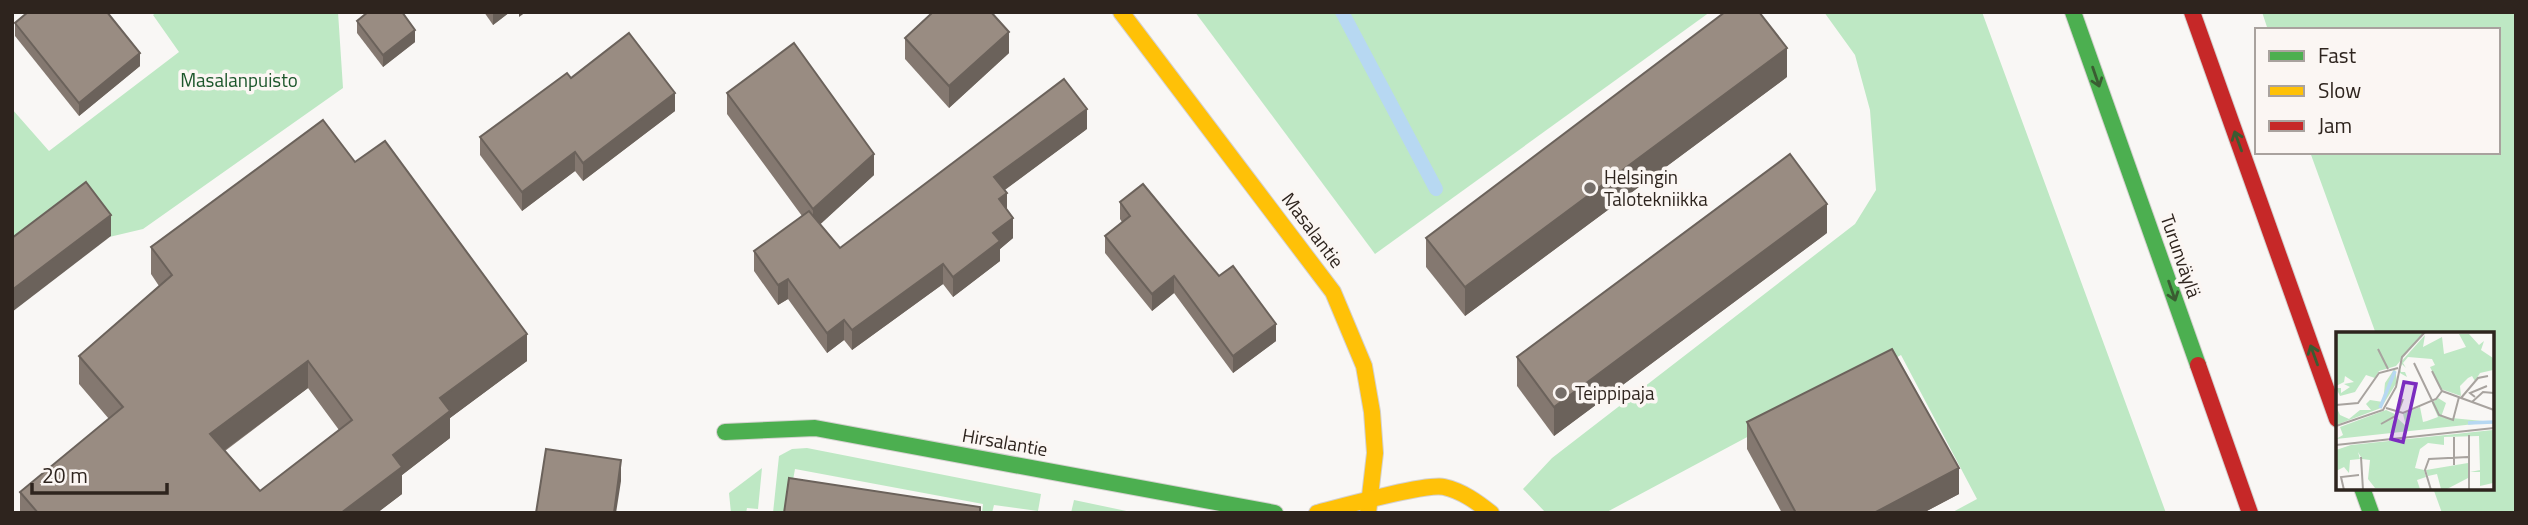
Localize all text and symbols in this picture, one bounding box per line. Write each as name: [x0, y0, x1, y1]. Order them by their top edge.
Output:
legend: [2255, 28, 2500, 154]
text: Fast: [2318, 39, 2357, 71]
park label: Masalanpuisto: [180, 65, 298, 94]
one-way arrow: [2091, 65, 2103, 87]
text: Slow: [2318, 74, 2361, 106]
text: Jam: [2318, 109, 2352, 141]
one-way arrow: [2231, 130, 2243, 152]
place label: Helsingin Talotekniikka: [1604, 162, 1708, 213]
marker: Helsingin Talotekniikka: [1582, 180, 1598, 196]
street label: Masalantie: [1275, 186, 1352, 274]
street label: Turunväylä: [2154, 210, 2209, 302]
one-way arrow: [2166, 280, 2179, 302]
inset map: [2336, 332, 2493, 490]
one-way arrow: [2307, 345, 2319, 367]
place label: Teippipaja: [1575, 378, 1655, 407]
marker: Teippipaja: [1553, 385, 1569, 401]
street label: Hirsalantie: [960, 420, 1050, 463]
scale bar: [32, 452, 166, 496]
text: 20 m: [42, 459, 88, 491]

